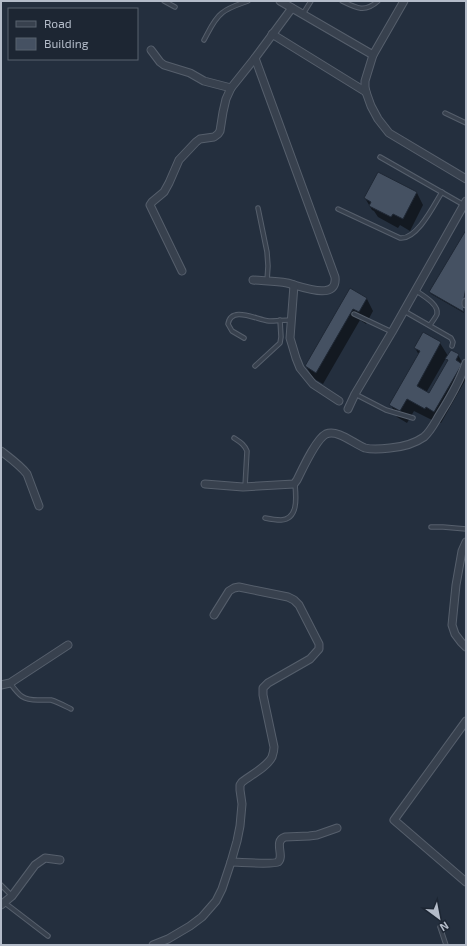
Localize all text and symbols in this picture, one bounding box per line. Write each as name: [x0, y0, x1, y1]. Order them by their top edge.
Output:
legend: [8, 8, 138, 60]
text: Road: [44, 16, 72, 30]
text: Building: [44, 36, 89, 50]
north arrow: [419, 898, 459, 938]
text: N: [438, 919, 451, 935]

